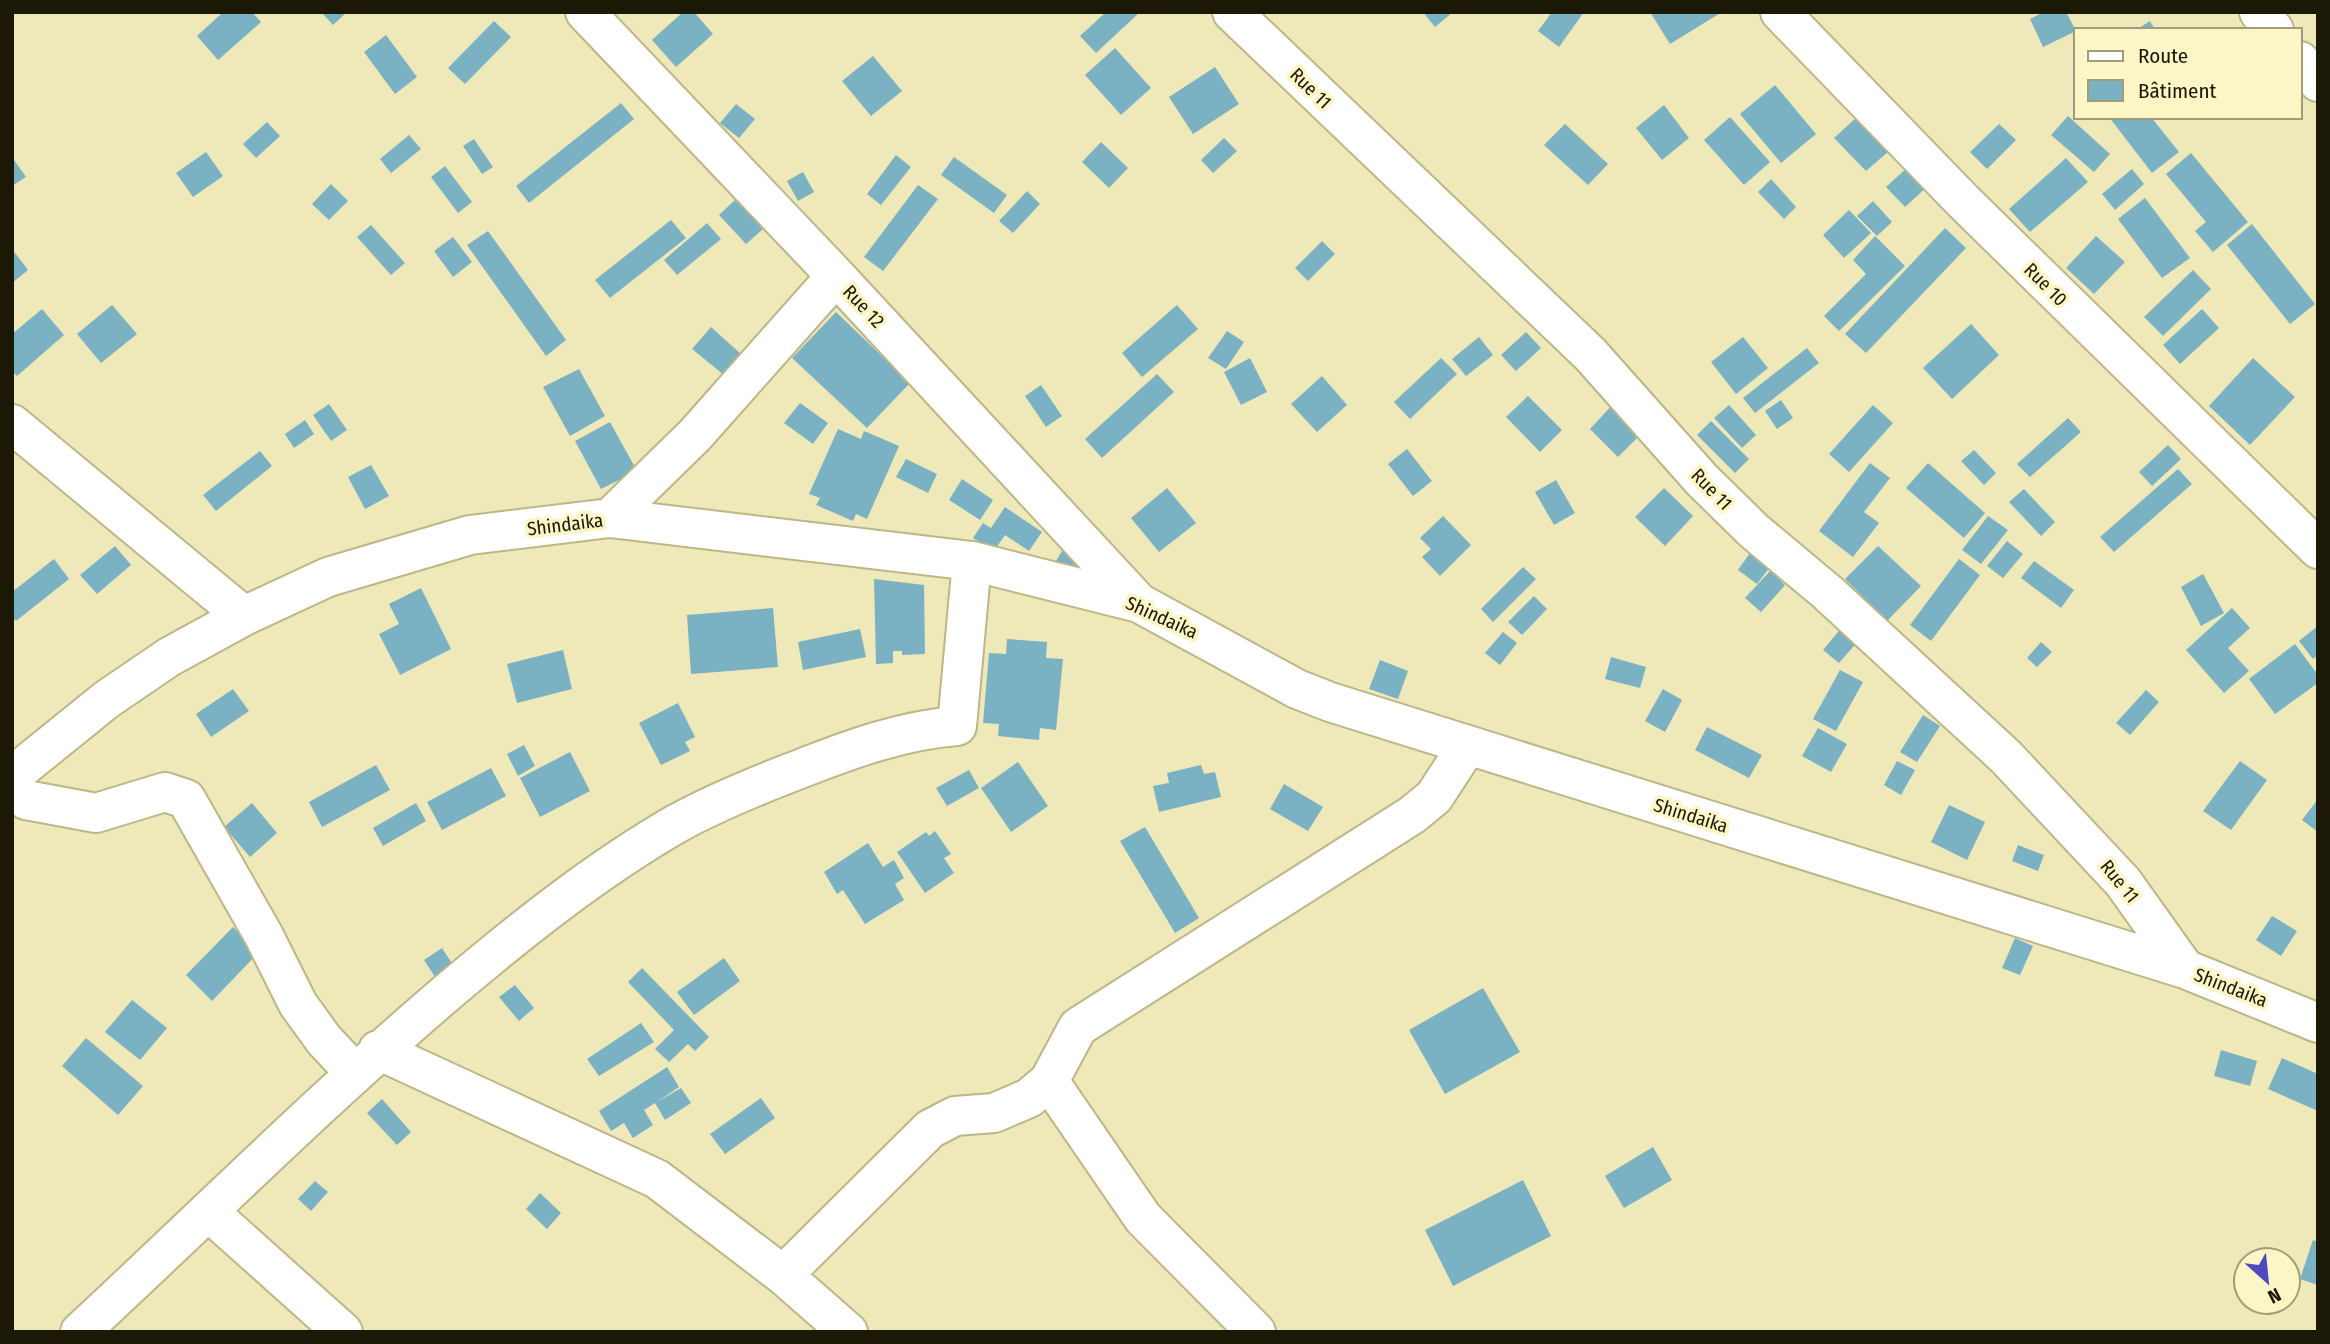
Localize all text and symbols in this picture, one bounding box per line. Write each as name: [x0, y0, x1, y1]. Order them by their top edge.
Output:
legend: [2074, 28, 2302, 119]
text: Route: [2138, 43, 2188, 69]
street label: Rue 11: [1285, 63, 1336, 114]
text: Bâtiment: [2138, 78, 2217, 104]
street label: Rue 10: [2019, 258, 2072, 311]
street label: Rue 12: [838, 280, 889, 332]
street label: Rue 11: [1686, 464, 1737, 515]
street label: Shindaika: [526, 508, 604, 541]
street label: Shindaika: [1122, 591, 1201, 644]
street label: Shindaika: [1651, 793, 1731, 838]
street label: Rue 11: [2095, 855, 2144, 907]
street label: Shindaika: [2191, 963, 2271, 1012]
north arrow: [2232, 1246, 2302, 1316]
text: N: [2264, 1283, 2285, 1309]

